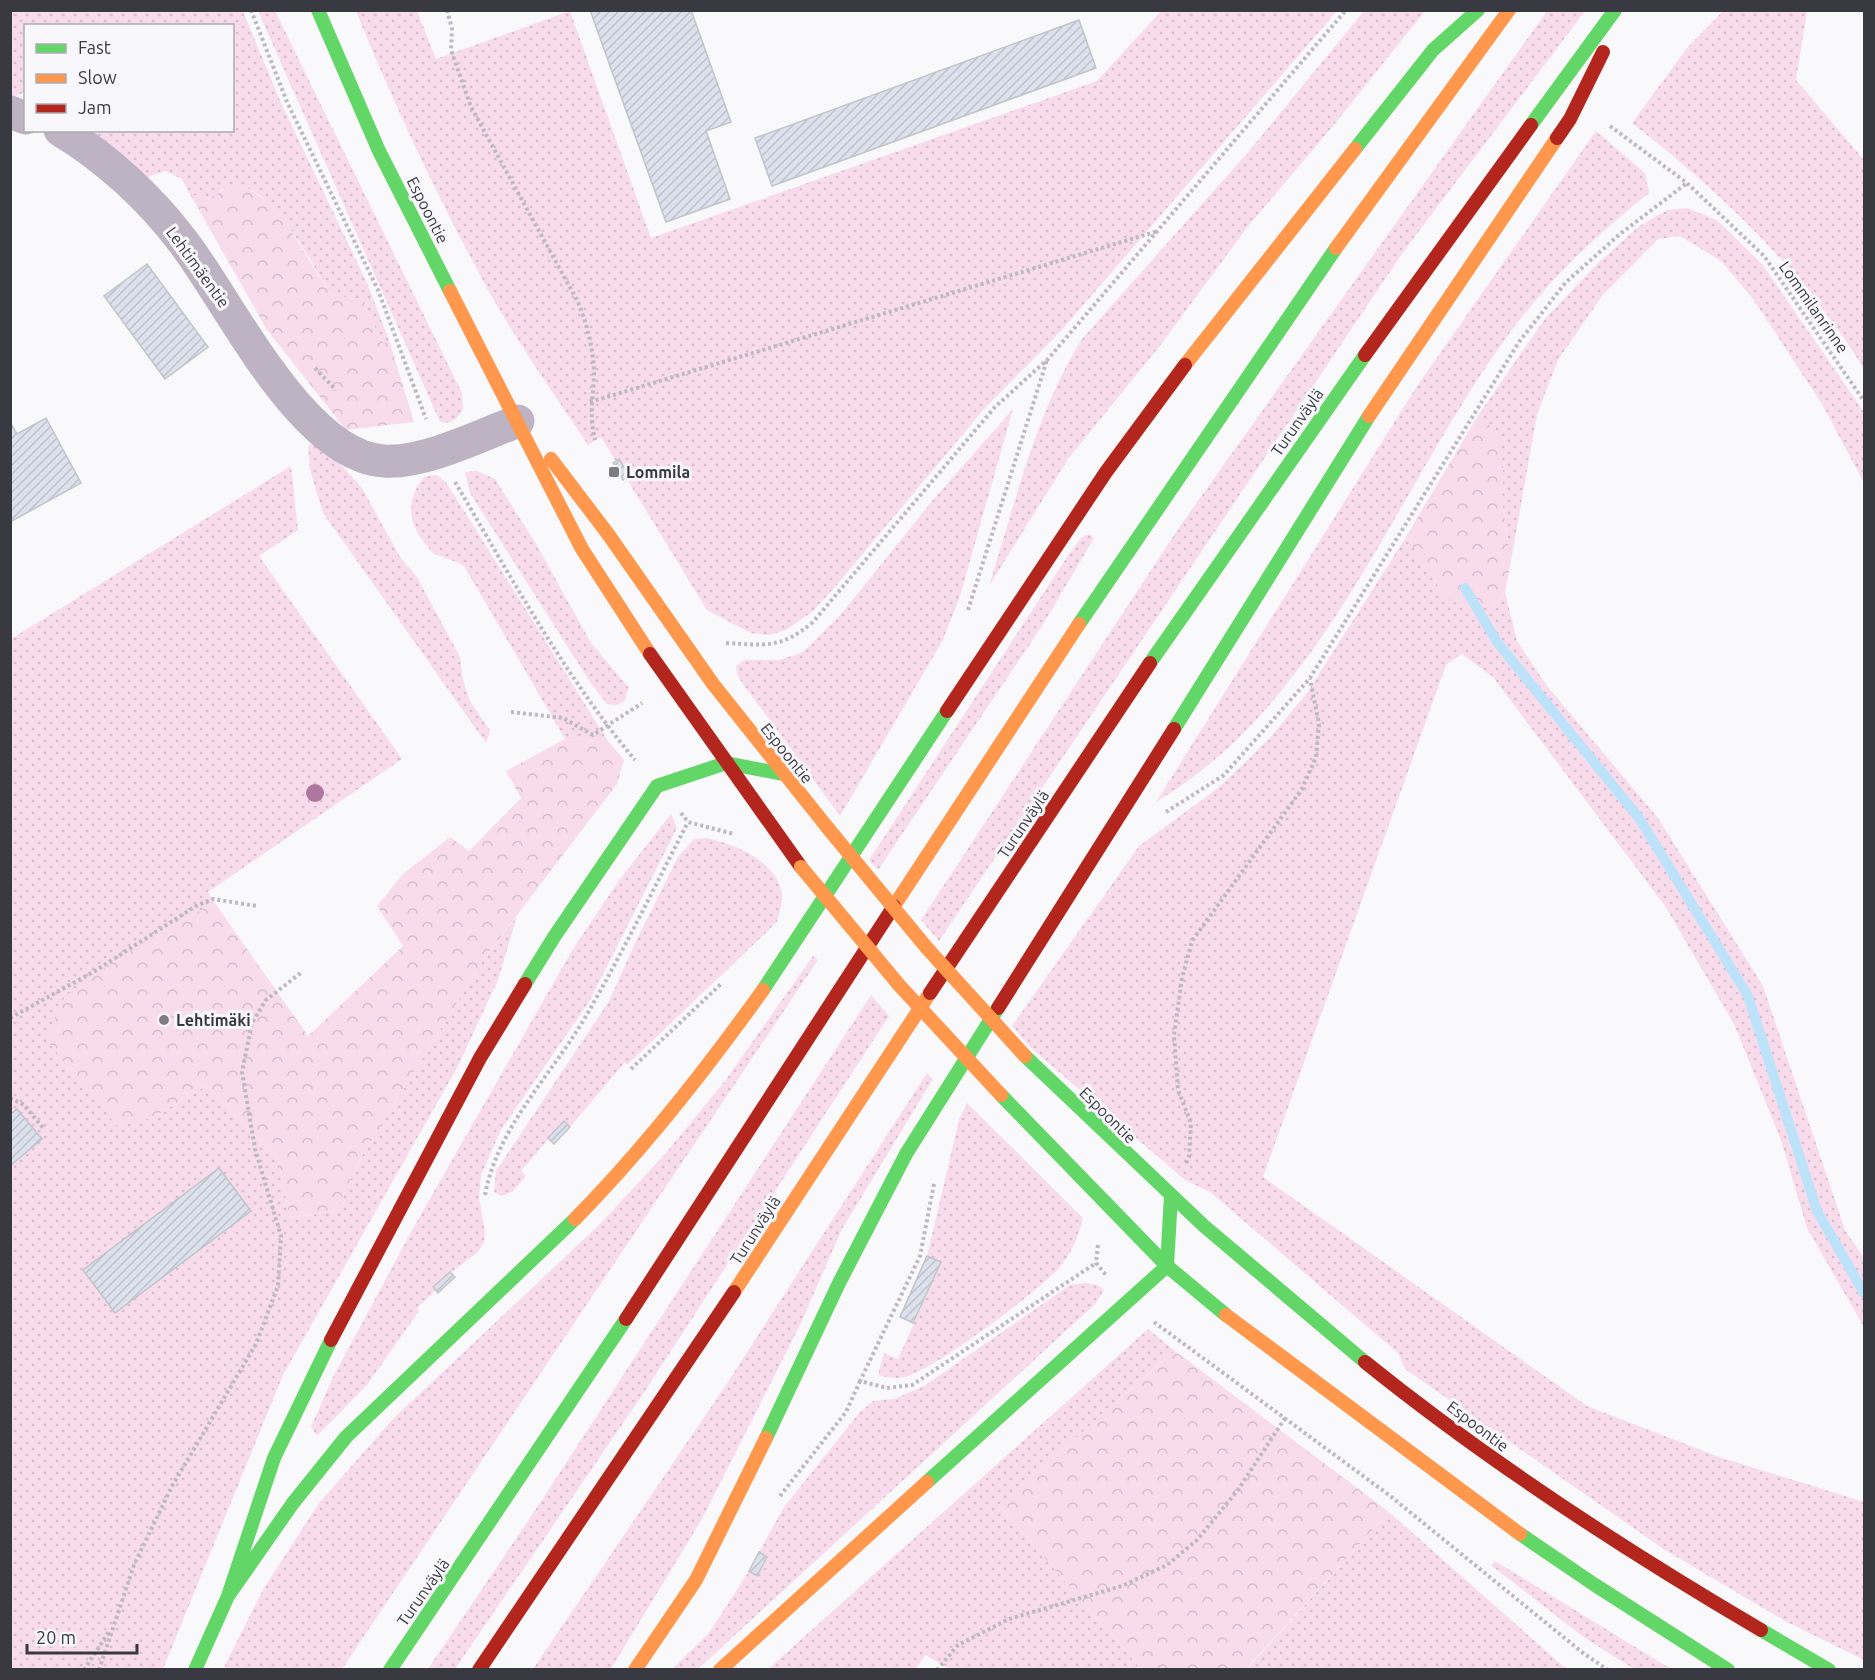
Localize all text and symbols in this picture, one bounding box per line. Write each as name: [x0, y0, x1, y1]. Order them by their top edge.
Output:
legend: [24, 24, 234, 132]
text: Fast: [78, 37, 111, 57]
text: Slow: [78, 67, 117, 87]
text: Jam: [78, 97, 112, 117]
street label: Espoontie: [404, 174, 452, 246]
street label: Lehtimäentie: [163, 223, 233, 311]
street label: Lommilanrinne: [1776, 258, 1852, 356]
street label: Turunväylä: [1267, 385, 1327, 459]
place label: Lommila: [626, 463, 690, 481]
marker: Lommila: [607, 465, 621, 479]
street label: Espoontie: [757, 719, 817, 787]
street label: Turunväylä: [994, 787, 1052, 861]
place label: Lehtimäki: [176, 1011, 251, 1029]
marker: Lehtimäki: [157, 1013, 171, 1027]
street label: Espoontie: [1076, 1083, 1140, 1147]
street label: Turunväylä: [726, 1192, 784, 1268]
street label: Espoontie: [1444, 1397, 1512, 1455]
street label: Turunväylä: [393, 1555, 453, 1629]
scale bar: [27, 1617, 136, 1655]
text: 20 m: [36, 1627, 76, 1647]

